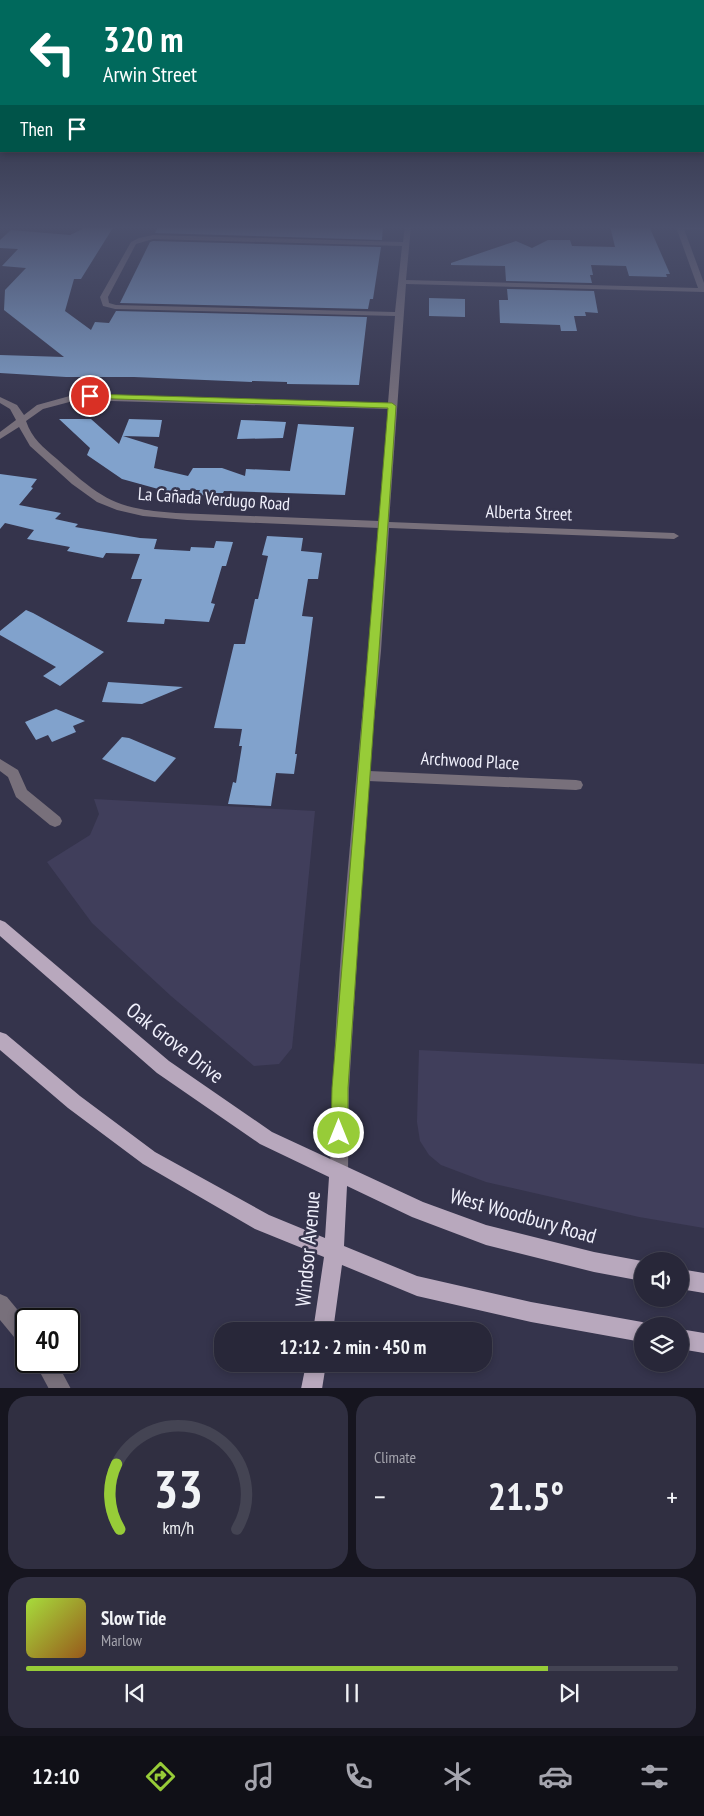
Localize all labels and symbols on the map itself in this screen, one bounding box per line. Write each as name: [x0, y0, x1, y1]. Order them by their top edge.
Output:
pin: [69, 375, 111, 417]
street label: La Cañada Verdugo Road: [137, 482, 291, 515]
street label: Alberta Street: [485, 499, 573, 526]
street label: Archwood Place: [420, 746, 520, 775]
street label: Oak Grove Drive: [121, 996, 229, 1089]
position arrow: [312, 1106, 364, 1158]
street label: West Woodbury Road: [447, 1182, 600, 1249]
street label: Windsor Avenue: [289, 1190, 326, 1308]
speed limit sign: 40: [15, 1308, 80, 1373]

